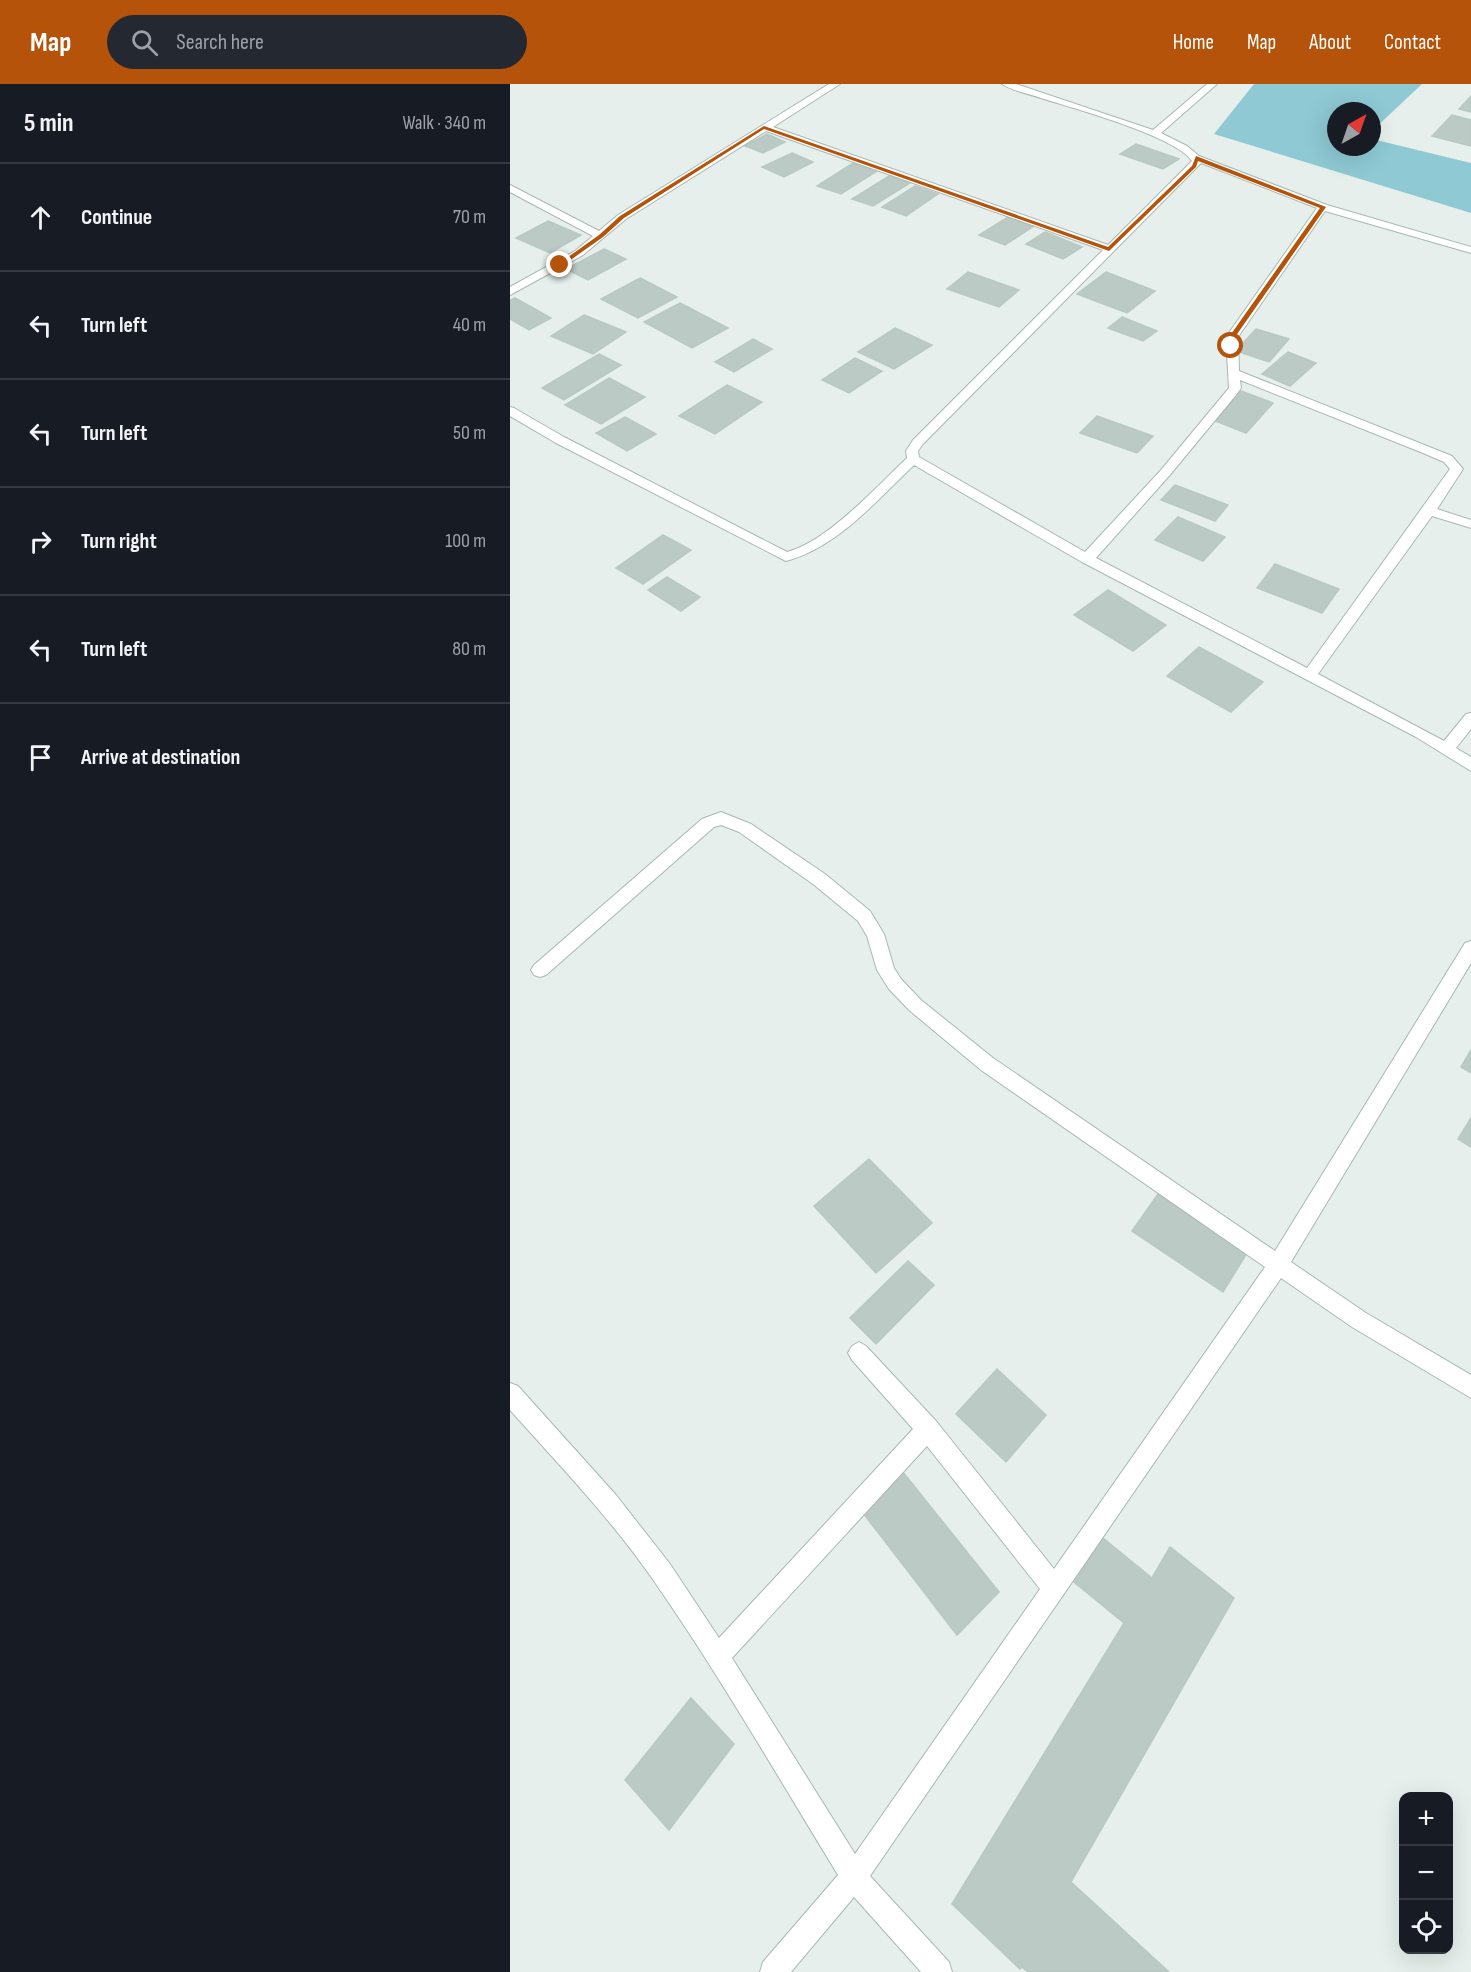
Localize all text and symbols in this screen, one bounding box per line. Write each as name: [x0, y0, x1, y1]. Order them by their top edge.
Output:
search box: [107, 15, 527, 69]
text: Map: [30, 26, 71, 59]
icon: search: [128, 26, 161, 59]
text: Search here: [176, 29, 264, 56]
text: Home: [1173, 30, 1214, 55]
text: Map: [1247, 30, 1276, 55]
text: About: [1309, 30, 1351, 55]
text: Contact: [1384, 30, 1441, 55]
north arrow: [1327, 102, 1381, 156]
text: 5 min: [24, 108, 74, 139]
text: Walk · 340 m: [402, 111, 486, 135]
icon: ahead: [24, 201, 57, 234]
text: Continue: [81, 204, 152, 231]
text: 70 m: [453, 205, 486, 229]
route end: [546, 251, 572, 277]
icon: left: [24, 309, 57, 342]
text: Turn left: [81, 312, 147, 339]
text: 40 m: [453, 313, 486, 337]
route start: [1217, 332, 1243, 358]
icon: left: [24, 417, 57, 450]
text: Turn left: [81, 420, 147, 447]
text: 50 m: [453, 421, 486, 445]
icon: right: [24, 525, 57, 558]
text: Turn right: [81, 528, 157, 555]
text: 100 m: [445, 529, 486, 553]
icon: left: [24, 633, 57, 666]
text: Turn left: [81, 636, 147, 663]
text: 80 m: [452, 637, 486, 661]
icon: arrive: [24, 741, 57, 774]
text: Arrive at destination: [81, 744, 240, 771]
map controls: [1399, 1792, 1453, 1954]
button: +: [1399, 1792, 1453, 1846]
button: −: [1399, 1846, 1453, 1900]
button: locate: [1399, 1900, 1453, 1954]

